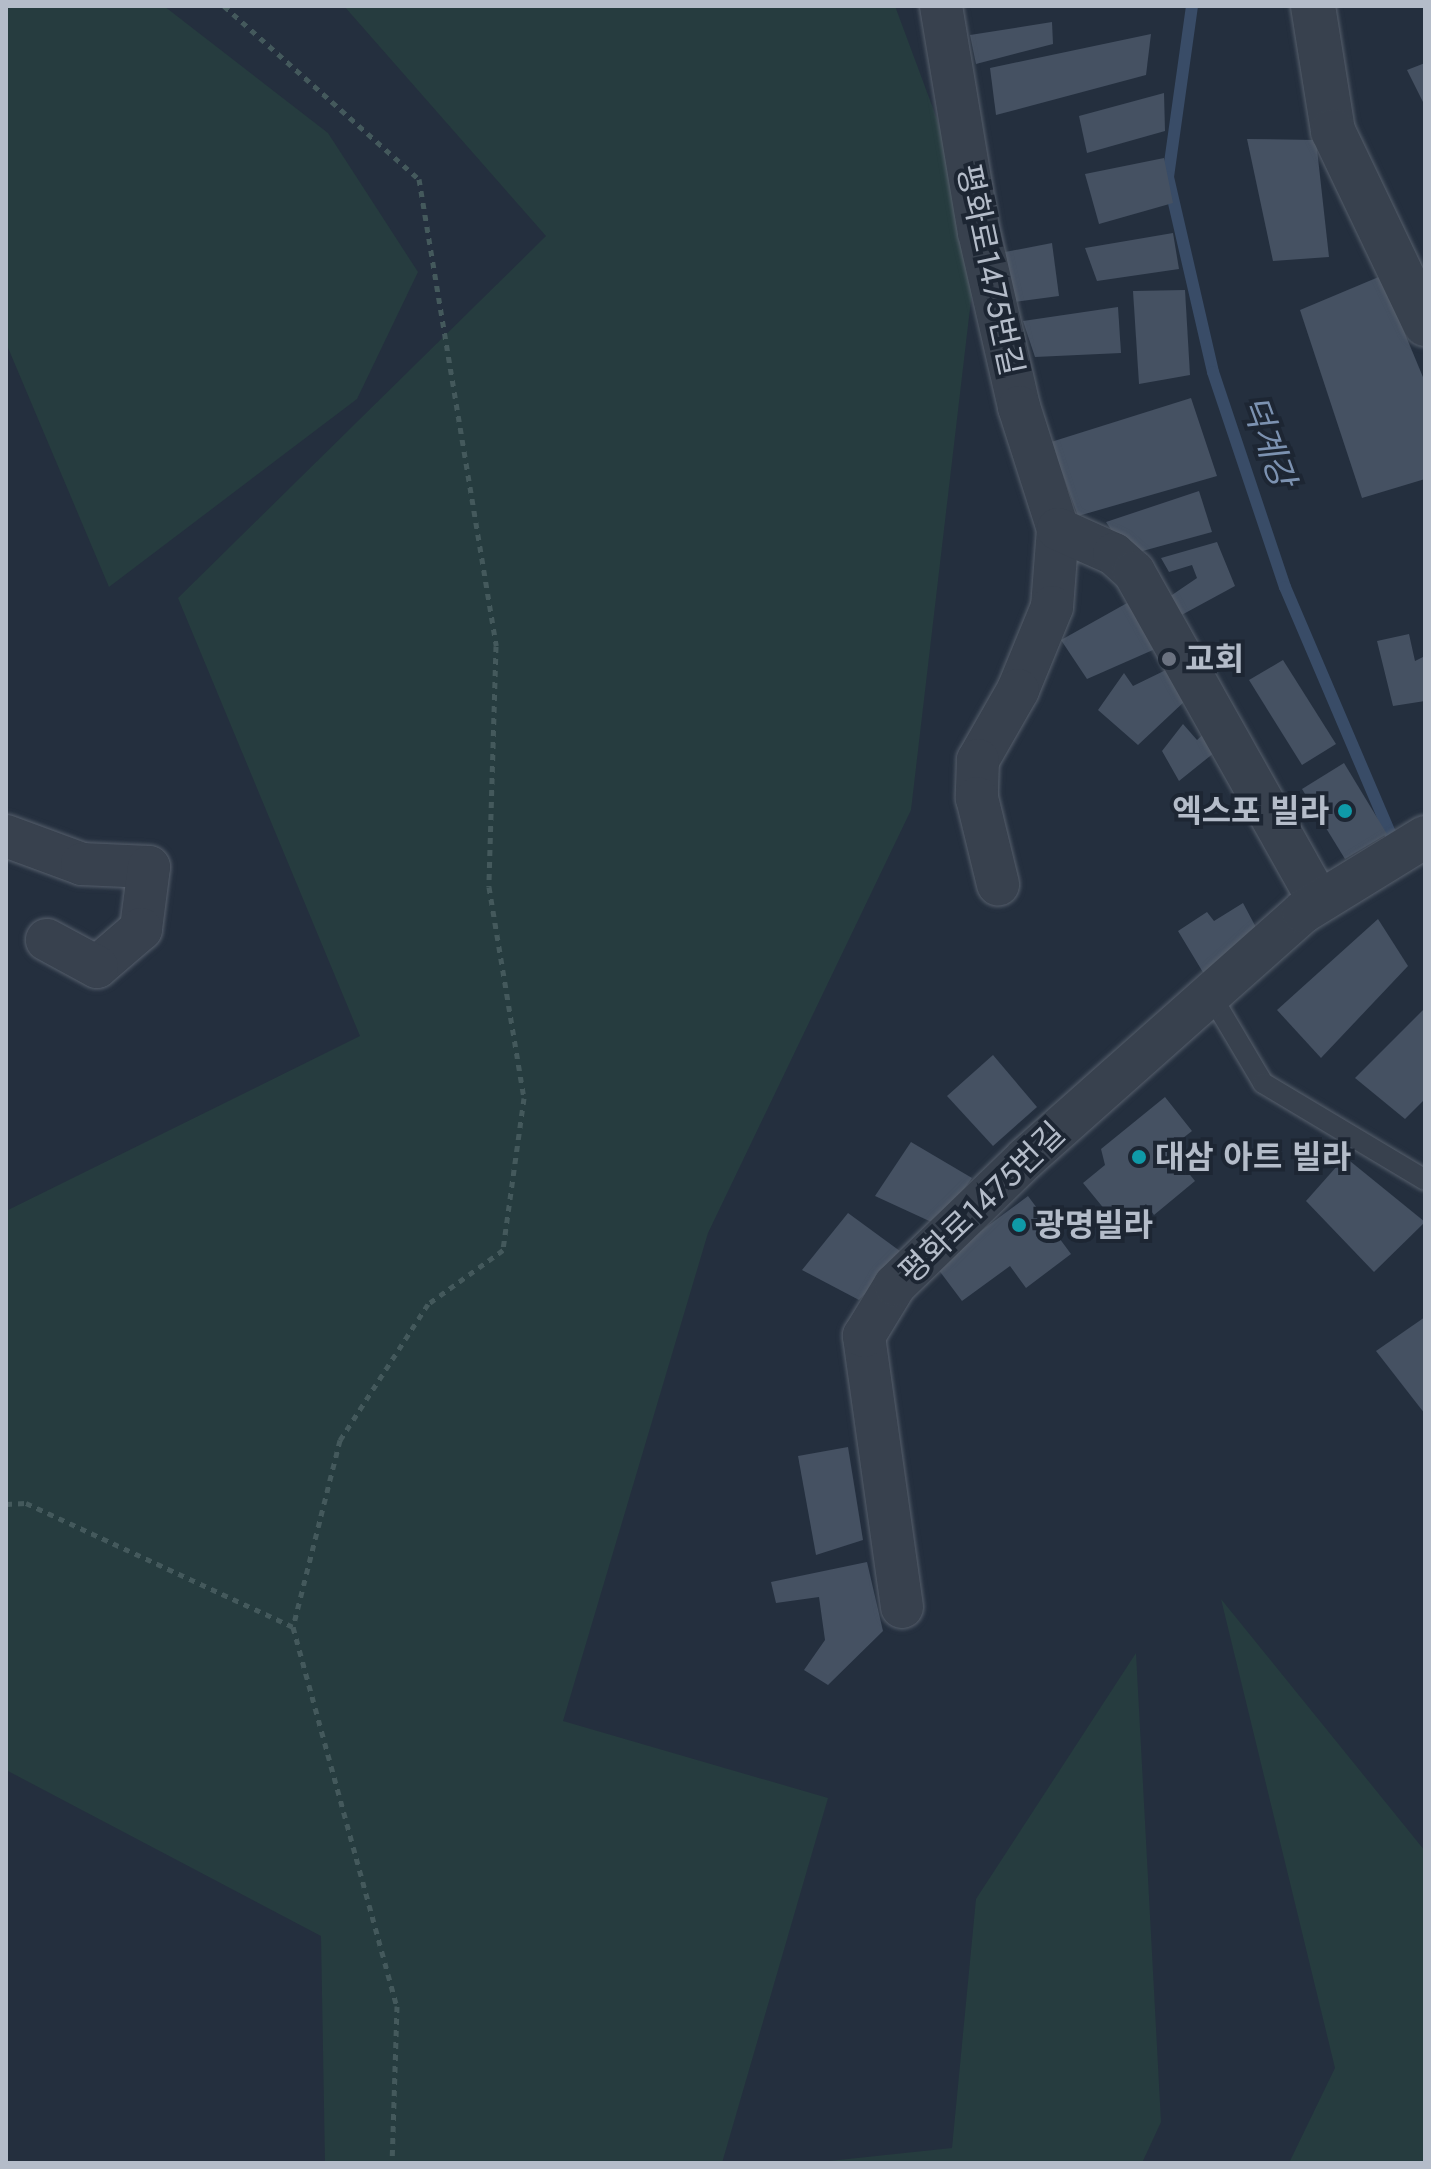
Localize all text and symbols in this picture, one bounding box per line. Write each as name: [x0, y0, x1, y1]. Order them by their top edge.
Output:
street label: 평화로1475번길: [949, 161, 1031, 379]
water label: 덕계강: [1233, 390, 1303, 492]
place label: 교회: [1185, 640, 1244, 678]
marker: 교회: [1160, 650, 1178, 668]
place label: 엑스포 빌라: [1172, 792, 1329, 830]
marker: 엑스포 빌라: [1336, 802, 1354, 820]
street label: 평화로1475번길: [891, 1114, 1073, 1292]
place label: 대삼 아트 빌라: [1155, 1138, 1351, 1176]
marker: 대삼 아트 빌라: [1130, 1148, 1148, 1166]
place label: 광명빌라: [1035, 1206, 1153, 1244]
marker: 광명빌라: [1010, 1216, 1028, 1234]

